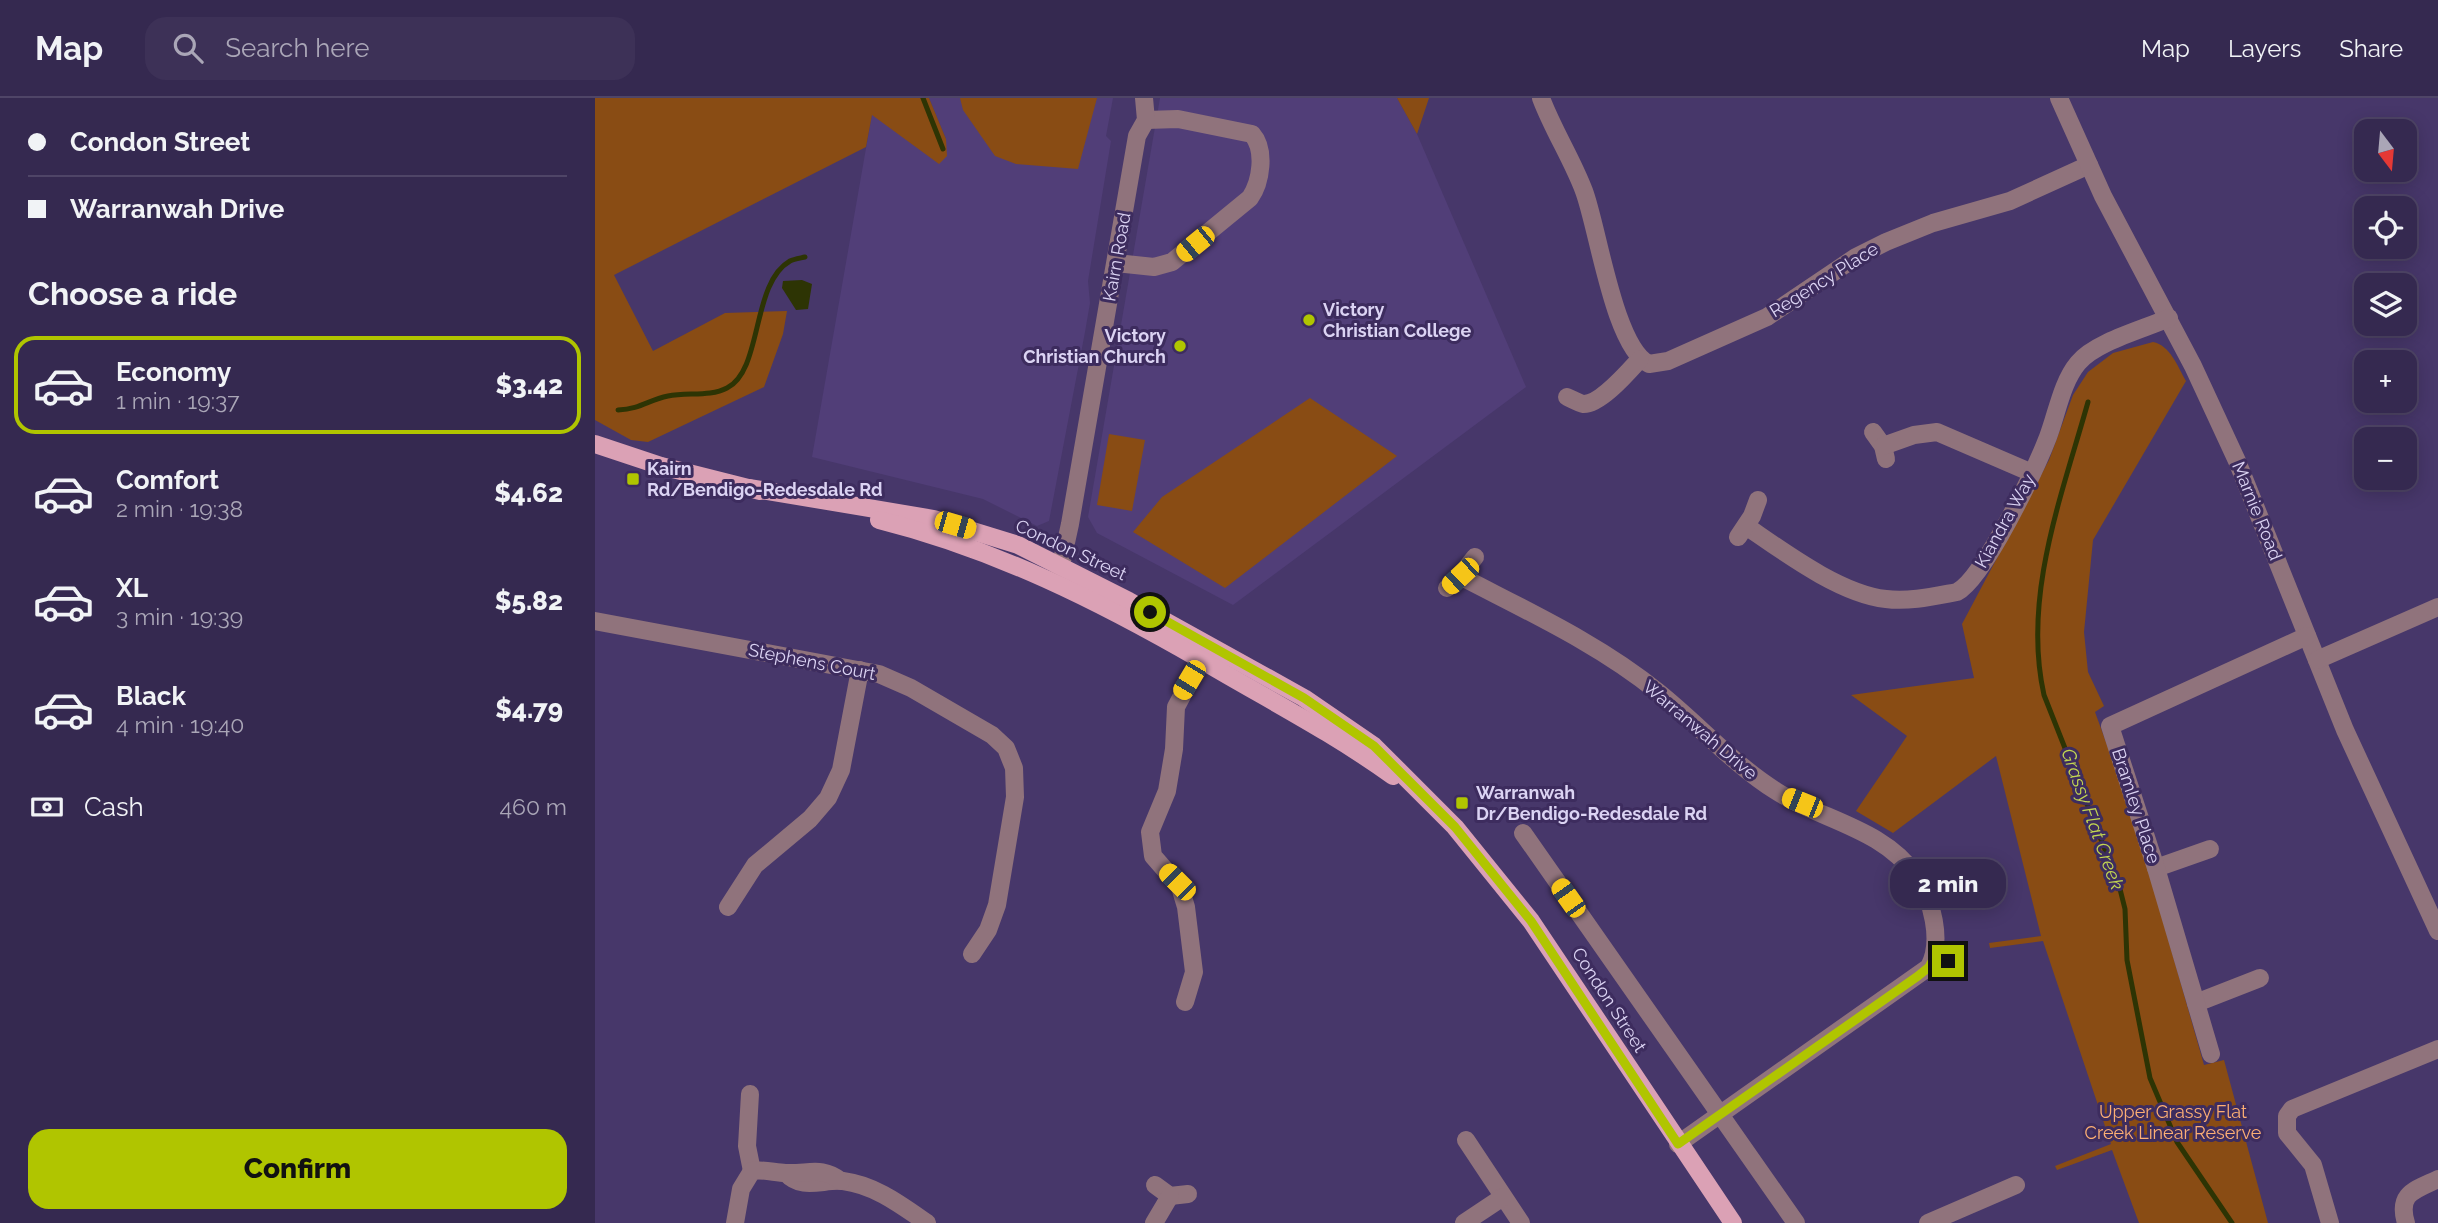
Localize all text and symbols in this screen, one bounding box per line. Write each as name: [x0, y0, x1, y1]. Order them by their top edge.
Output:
search box: [145, 17, 635, 80]
text: Map: [35, 29, 103, 68]
icon: search: [169, 29, 207, 67]
text: Search here: [225, 33, 370, 63]
text: Map: [2141, 34, 2190, 63]
text: Layers: [2228, 34, 2301, 63]
text: Share: [2339, 34, 2403, 63]
north arrow: [2354, 119, 2417, 182]
map controls: [2354, 119, 2417, 490]
text: Condon Street: [70, 127, 250, 157]
text: Warranwah Drive: [70, 194, 284, 224]
button: locate: [2354, 196, 2417, 259]
street label: Kairn Road: [1098, 211, 1135, 303]
car: [1173, 223, 1218, 265]
street label: Regency Place: [1766, 238, 1882, 321]
button: layers: [2354, 273, 2417, 336]
text: Choose a ride: [28, 275, 237, 312]
place label: Victory Christian College: [1323, 299, 1471, 341]
marker: Victory Christian College: [1301, 312, 1317, 328]
place label: Victory Christian Church: [1023, 325, 1166, 367]
marker: Victory Christian Church: [1172, 338, 1188, 354]
button: +: [2354, 350, 2417, 413]
icon: car: [32, 354, 95, 417]
text: Economy: [116, 357, 231, 387]
text: $3.42: [495, 370, 563, 400]
text: 1 min · 19:37: [116, 387, 239, 414]
button: −: [2354, 427, 2417, 490]
place label: Kairn Rd/Bendigo-Redesdale Rd: [647, 458, 883, 500]
street label: Marnie Road: [2228, 458, 2287, 563]
icon: car: [32, 462, 95, 525]
text: Comfort: [116, 465, 219, 495]
street label: Kiandra Way: [1970, 470, 2039, 571]
marker: Kairn Rd/Bendigo-Redesdale Rd: [625, 471, 641, 487]
text: $4.62: [494, 478, 563, 508]
text: 2 min · 19:38: [116, 495, 243, 522]
car: [932, 509, 979, 541]
street label: Condon Street: [1012, 515, 1130, 585]
car: [1438, 554, 1483, 598]
icon: car: [32, 570, 95, 633]
text: XL: [116, 573, 148, 603]
text: $5.82: [495, 586, 563, 616]
route start: [1134, 596, 1166, 628]
text: 3 min · 19:39: [116, 603, 243, 630]
street label: Stephens Court: [747, 639, 878, 684]
car: [1170, 657, 1209, 703]
street label: Warranwah Drive: [1639, 676, 1762, 784]
icon: car: [32, 678, 95, 741]
text: Black: [116, 681, 186, 711]
text: $4.79: [495, 694, 563, 724]
text: 4 min · 19:40: [116, 711, 244, 738]
water label: Grassy Flat Creek: [2057, 745, 2129, 893]
street label: Bramley Place: [2108, 746, 2165, 867]
place label: Warranwah Dr/Bendigo-Redesdale Rd: [1476, 782, 1707, 824]
car: [1779, 785, 1826, 821]
icon: cash: [28, 788, 66, 826]
text: Cash: [84, 792, 144, 822]
text: 460 m: [499, 793, 567, 820]
marker: Warranwah Dr/Bendigo-Redesdale Rd: [1454, 795, 1470, 811]
car: [1155, 860, 1200, 904]
callout: 2 min: [1890, 860, 2006, 908]
text: 2 min: [1918, 870, 1978, 897]
car: [1548, 875, 1589, 921]
street label: Condon Street: [1568, 943, 1651, 1056]
route end: [1932, 945, 1964, 977]
park label: Upper Grassy Flat Creek Linear Reserve: [2085, 1101, 2262, 1143]
button: Confirm: [28, 1129, 567, 1209]

